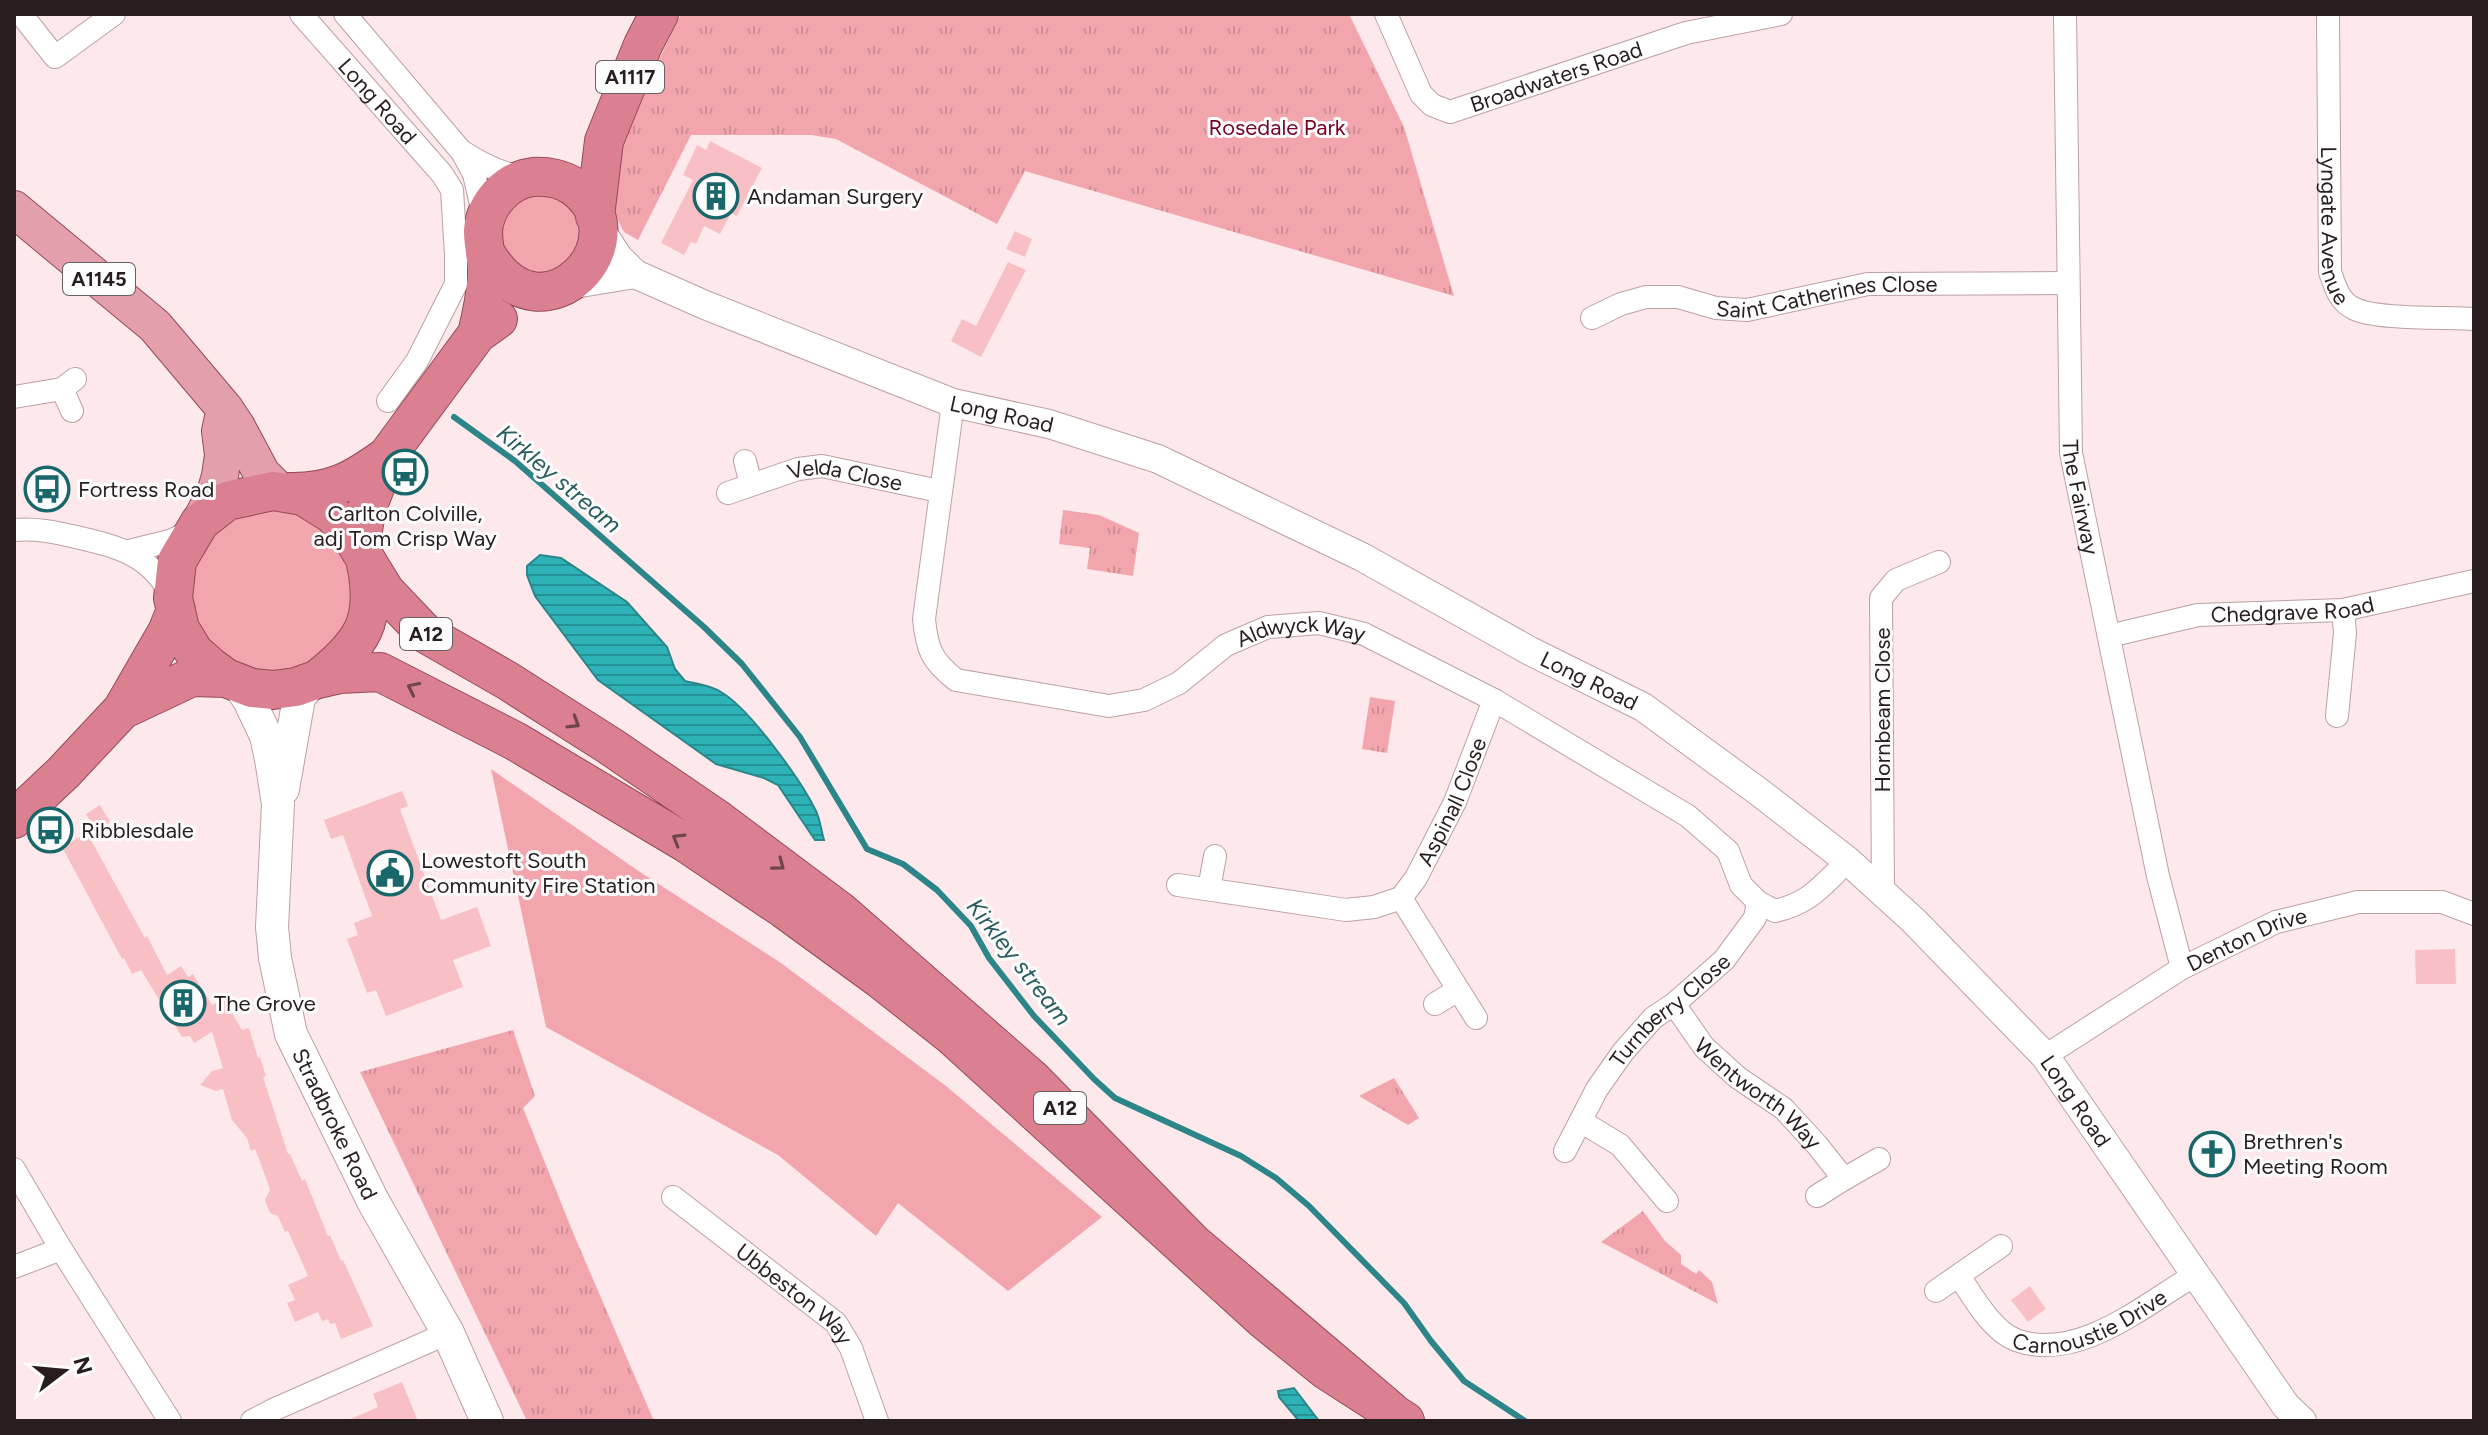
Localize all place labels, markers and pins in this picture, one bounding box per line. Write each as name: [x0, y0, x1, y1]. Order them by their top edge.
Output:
building icon: Andaman Surgery: [692, 172, 740, 220]
place label: Andaman Surgery: [747, 183, 924, 210]
bus stop icon: Carlton Colville, adj Tom Crisp Way: [381, 448, 429, 496]
bus stop icon: Fortress Road: [23, 465, 71, 513]
place label: Fortress Road: [78, 476, 214, 503]
place label: Carlton Colville, adj Tom Crisp Way: [313, 500, 497, 552]
bus stop icon: Ribblesdale: [26, 806, 74, 854]
place label: Ribblesdale: [81, 817, 194, 844]
place label: Lowestoft South Community Fire Station: [421, 847, 655, 899]
public building icon: Lowestoft South Community Fire Station: [366, 849, 414, 897]
building icon: The Grove: [159, 979, 207, 1027]
place label: The Grove: [214, 990, 316, 1017]
place label: Brethren's Meeting Room: [2243, 1128, 2388, 1180]
church icon: Brethren's Meeting Room: [2188, 1130, 2236, 1178]

